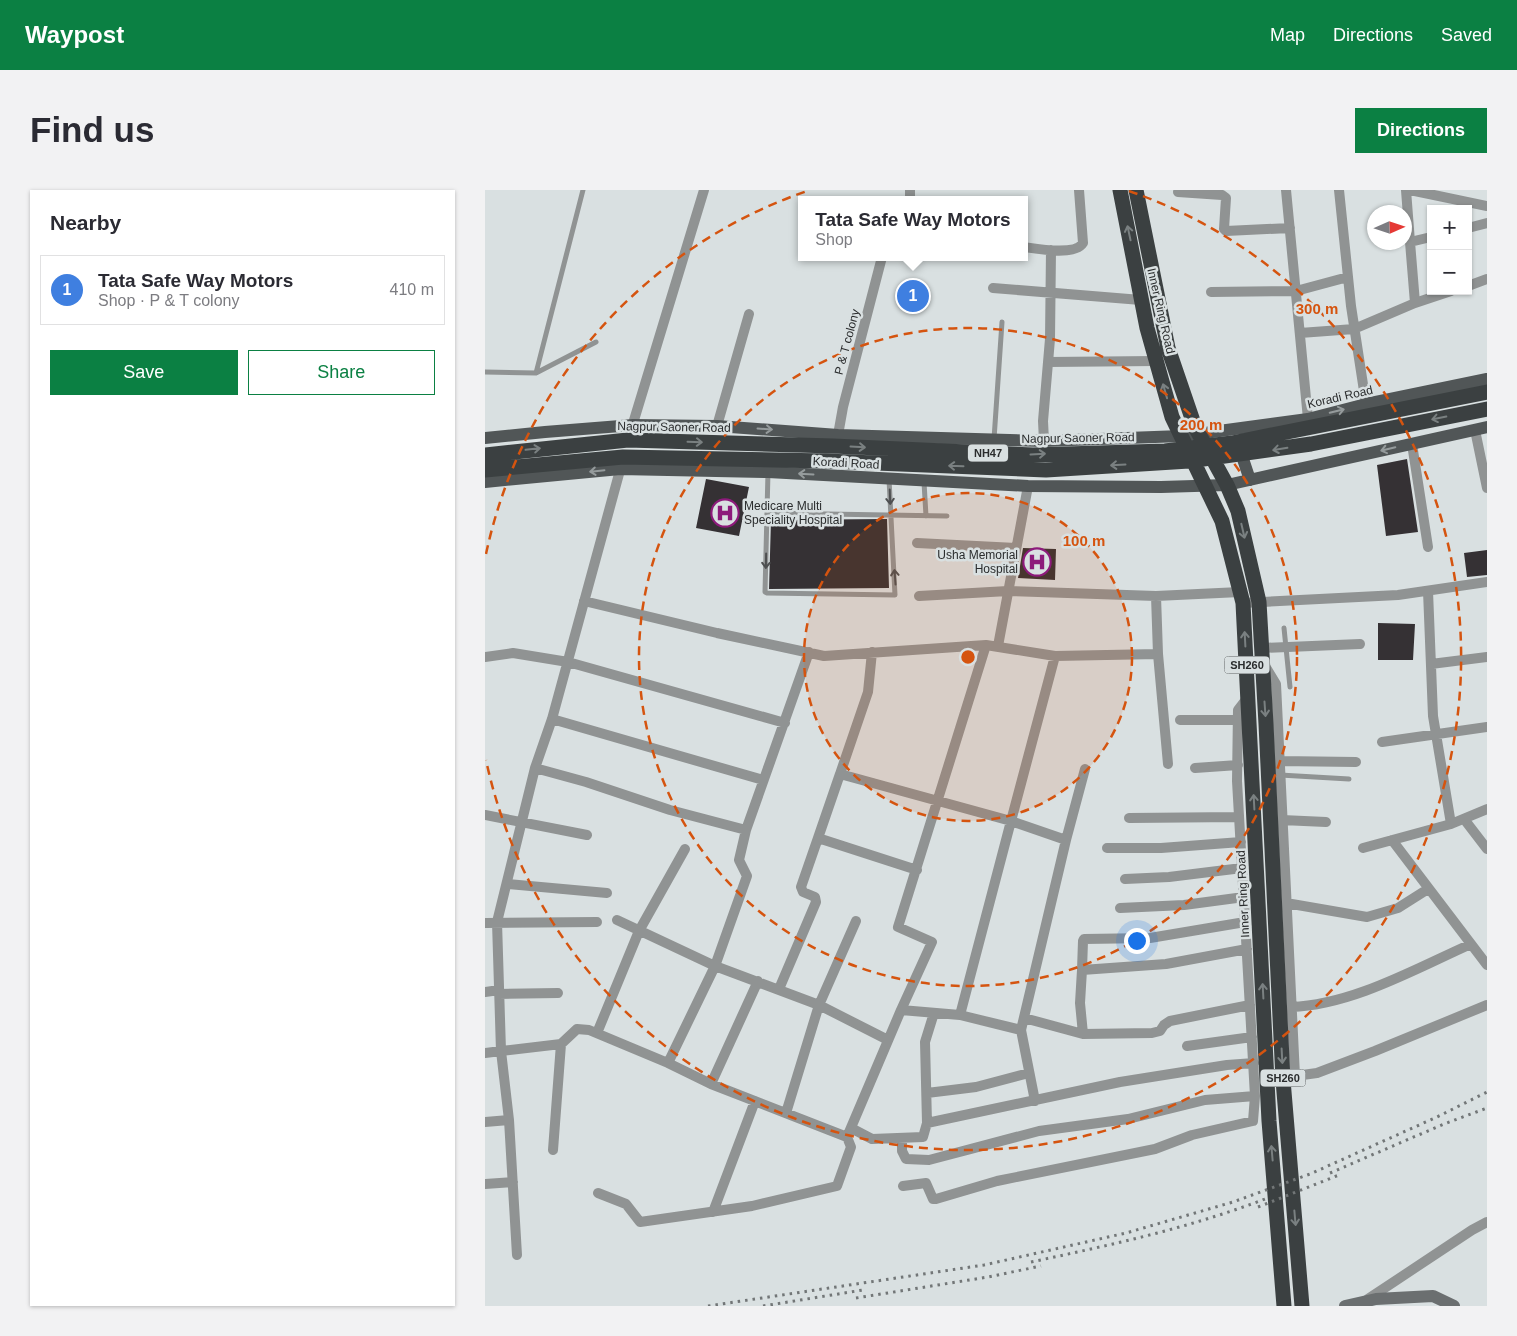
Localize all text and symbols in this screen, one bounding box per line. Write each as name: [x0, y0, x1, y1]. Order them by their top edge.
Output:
text: Waypost: [25, 21, 124, 48]
text: Map: [1270, 25, 1305, 45]
text: Directions: [1333, 25, 1413, 45]
text: Saved: [1441, 25, 1492, 45]
button: Directions: [1355, 108, 1487, 153]
text: Find us: [30, 110, 154, 149]
popup: [798, 196, 1028, 261]
north arrow: [1367, 205, 1412, 250]
map controls: [1427, 205, 1472, 295]
button: +: [1427, 205, 1472, 250]
text: Tata Safe Way Motors: [815, 209, 1011, 230]
text: Nearby: [50, 211, 121, 234]
one-way arrow: [1123, 225, 1133, 241]
text: Shop: [815, 231, 853, 248]
button: −: [1427, 250, 1472, 295]
street label: Inner Ring Road: [1144, 267, 1178, 355]
text: Tata Safe Way Motors: [98, 270, 293, 291]
pin: 1: [897, 277, 929, 315]
text: 1: [63, 281, 71, 298]
text: 410 m: [390, 281, 434, 298]
text: Shop · P & T colony: [98, 292, 239, 309]
text: 300 m: [1296, 300, 1338, 317]
street label: P & T colony: [832, 308, 862, 376]
button: Save: [50, 350, 238, 395]
button: Share: [248, 350, 435, 395]
one-way arrow: [1159, 383, 1169, 399]
street label: Koradi Road: [1306, 383, 1374, 411]
one-way arrow: [1329, 406, 1345, 416]
one-way arrow: [1432, 414, 1448, 423]
text: 200 m: [1180, 416, 1222, 433]
street label: Nagpur Saoner Road: [617, 419, 731, 435]
one-way arrow: [757, 425, 773, 434]
street label: Nagpur Saoner Road: [1021, 430, 1135, 446]
one-way arrow: [687, 437, 703, 447]
one-way arrow: [850, 443, 866, 452]
one-way arrow: [525, 444, 541, 454]
road number: NH47: [968, 444, 1008, 462]
one-way arrow: [1272, 444, 1288, 454]
one-way arrow: [1381, 445, 1397, 454]
one-way arrow: [1029, 450, 1045, 459]
street label: Koradi Road: [812, 454, 880, 472]
one-way arrow: [948, 461, 964, 471]
one-way arrow: [1110, 461, 1126, 470]
one-way arrow: [589, 466, 605, 476]
one-way arrow: [798, 470, 814, 479]
one-way arrow: [885, 489, 895, 505]
hospital icon: Medicare Multi Speciality Hospital: [710, 498, 740, 528]
place label: Medicare Multi Speciality Hospital: [744, 499, 842, 527]
one-way arrow: [1239, 522, 1248, 538]
text: 100 m: [1063, 532, 1105, 549]
hospital icon: Usha Memorial Hospital: [1022, 547, 1052, 577]
place label: Usha Memorial Hospital: [937, 548, 1018, 576]
one-way arrow: [761, 553, 771, 569]
one-way arrow: [890, 569, 900, 585]
one-way arrow: [1241, 632, 1250, 648]
centre of rings: [959, 648, 977, 666]
road number: SH260: [1225, 656, 1269, 674]
one-way arrow: [1261, 701, 1270, 717]
one-way arrow: [1249, 794, 1258, 810]
street label: Inner Ring Road: [1234, 850, 1252, 938]
your location: [1124, 928, 1150, 954]
one-way arrow: [1258, 983, 1267, 999]
one-way arrow: [1278, 1047, 1287, 1063]
road number: SH260: [1261, 1070, 1305, 1086]
one-way arrow: [1267, 1145, 1276, 1161]
one-way arrow: [1290, 1209, 1300, 1225]

